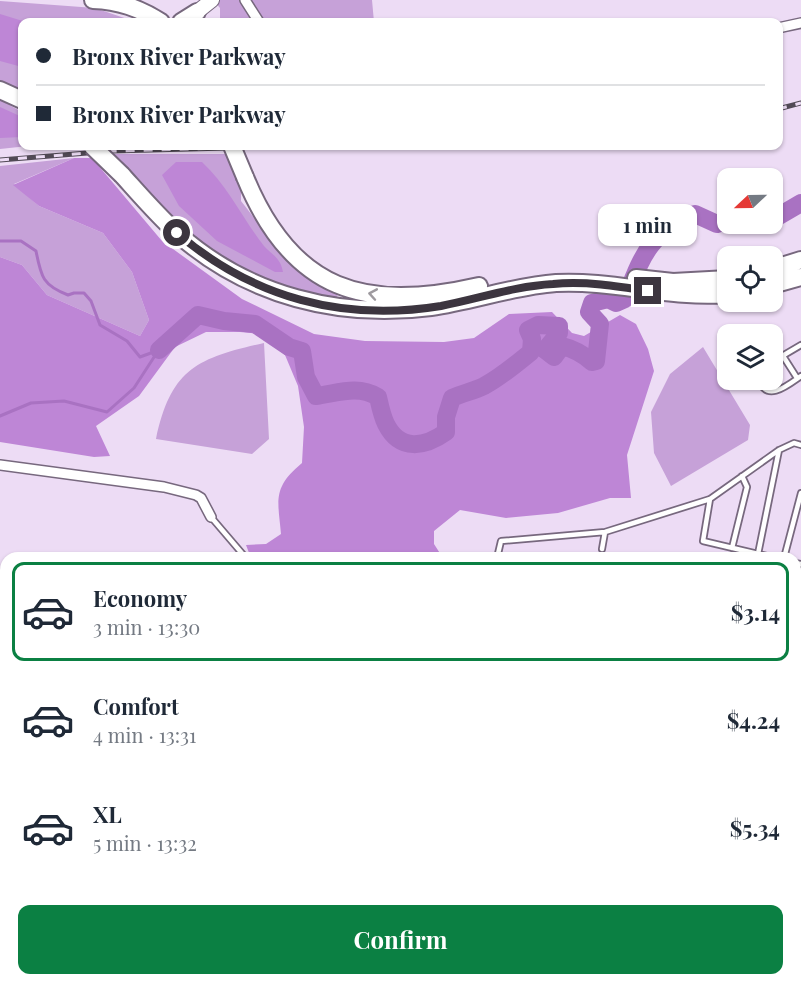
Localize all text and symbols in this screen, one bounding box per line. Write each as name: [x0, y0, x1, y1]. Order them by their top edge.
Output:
text: Bronx River Parkway: [72, 41, 286, 71]
text: Bronx River Parkway: [72, 99, 286, 129]
north arrow: [717, 168, 783, 234]
map controls: [717, 168, 783, 390]
callout: 1 min: [598, 204, 698, 246]
text: 1 min: [623, 211, 672, 238]
route start: [163, 219, 190, 246]
button: locate: [717, 246, 783, 312]
route end: [634, 277, 661, 304]
one-way arrow: [368, 288, 378, 301]
button: layers: [717, 324, 783, 390]
text: Economy: [93, 583, 187, 613]
icon: car: [21, 585, 75, 639]
text: $3.14: [731, 597, 780, 627]
text: 3 min · 13:30: [93, 613, 200, 640]
text: Comfort: [93, 691, 179, 721]
icon: car: [21, 693, 75, 747]
text: $4.24: [727, 705, 780, 735]
text: 4 min · 13:31: [93, 721, 196, 748]
text: XL: [93, 799, 122, 829]
icon: car: [21, 801, 75, 855]
text: $5.34: [730, 813, 780, 843]
text: 5 min · 13:32: [93, 829, 197, 856]
button: Confirm: [18, 905, 783, 974]

